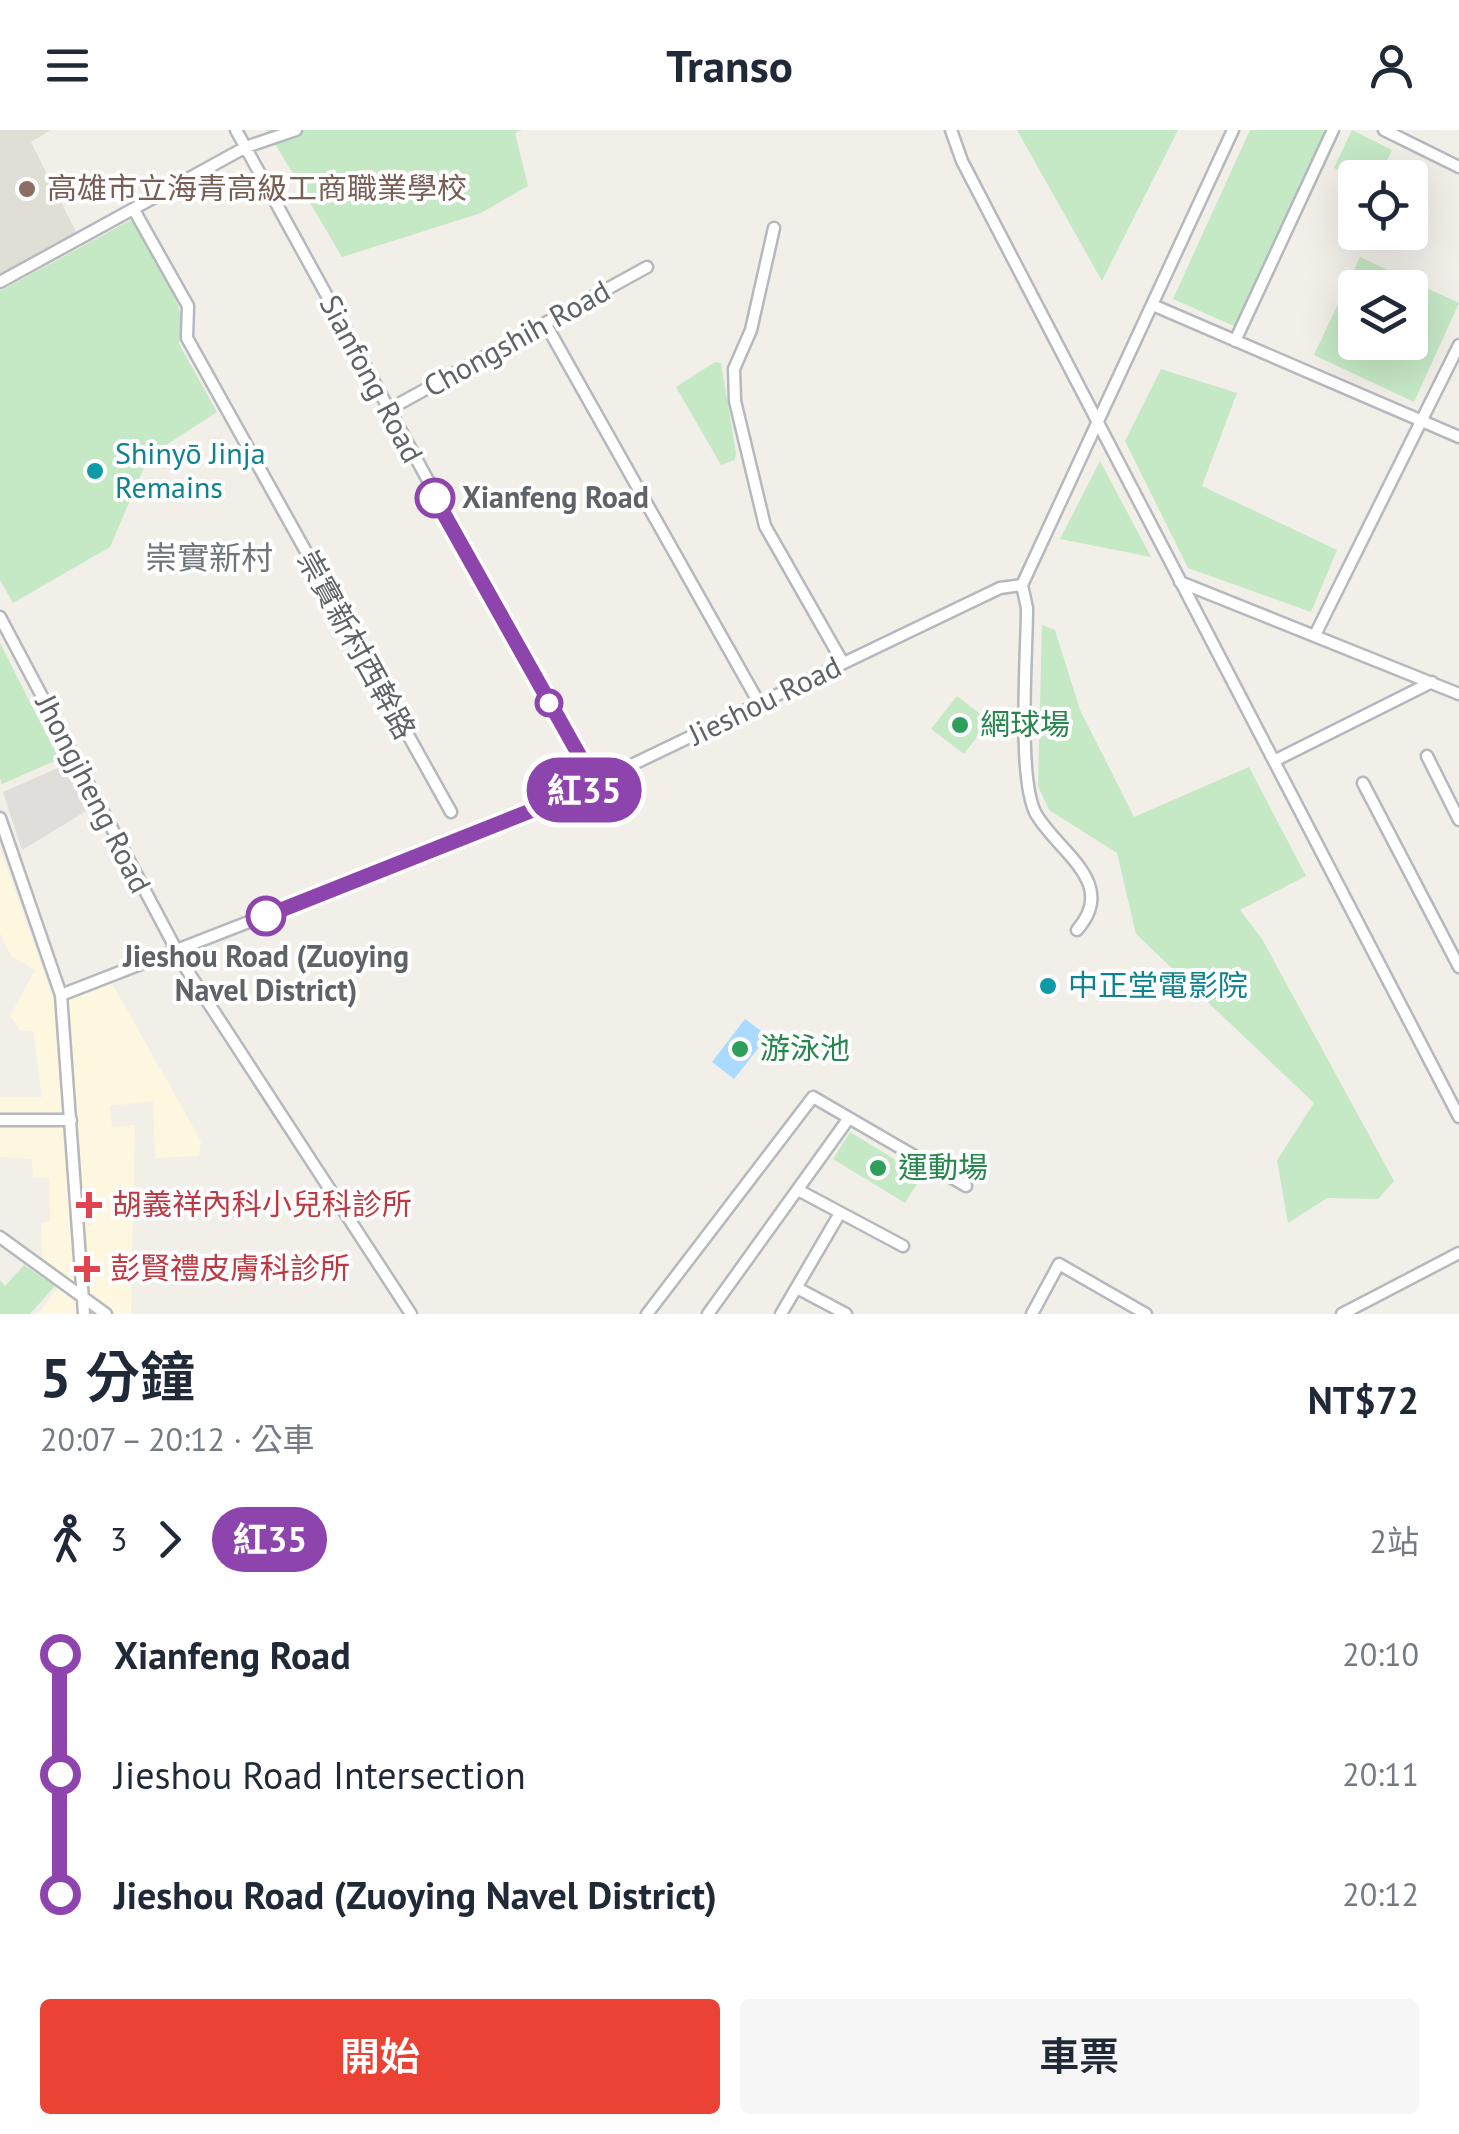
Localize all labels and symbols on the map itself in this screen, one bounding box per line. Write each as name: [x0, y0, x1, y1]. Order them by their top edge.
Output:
place label: 高雄市立海青高級工商職業學校: [47, 168, 467, 207]
marker: 高雄市立海青高級工商職業學校: [16, 178, 38, 200]
street label: Chongshih Road: [416, 270, 616, 405]
street label: Sianfong Road: [312, 288, 433, 469]
place label: Shinyō Jinja Remains: [115, 433, 266, 506]
marker: Shinyō Jinja Remains: [84, 460, 106, 482]
place label: Xianfeng Road: [462, 477, 649, 516]
marker: Xianfeng Road: [416, 479, 454, 517]
district label: 崇實新村: [145, 536, 273, 578]
street label: 崇實新村西幹路: [289, 543, 425, 746]
street label: Jieshou Road: [680, 646, 847, 754]
street label: Jhongjheng Road: [27, 686, 161, 899]
unlabelled marker: [536, 690, 562, 716]
place label: 網球場: [980, 704, 1070, 743]
marker: 網球場: [949, 714, 971, 736]
line badge: 紅35: [526, 758, 642, 822]
marker: Jieshou Road (Zuoying Navel District): [247, 897, 285, 935]
place label: Jieshou Road (Zuoying Navel District): [122, 936, 409, 1009]
place label: 中正堂電影院: [1068, 965, 1248, 1004]
marker: 中正堂電影院: [1037, 975, 1059, 997]
place label: 游泳池: [760, 1028, 850, 1067]
marker: 游泳池: [729, 1038, 751, 1060]
place label: 運動場: [898, 1147, 988, 1186]
marker: 運動場: [867, 1157, 889, 1179]
place label: 胡義祥內科小兒科診所: [112, 1184, 412, 1223]
marker: 胡義祥內科小兒科診所: [76, 1192, 102, 1218]
place label: 彭賢禮皮膚科診所: [110, 1248, 350, 1287]
marker: 彭賢禮皮膚科診所: [74, 1256, 100, 1282]

